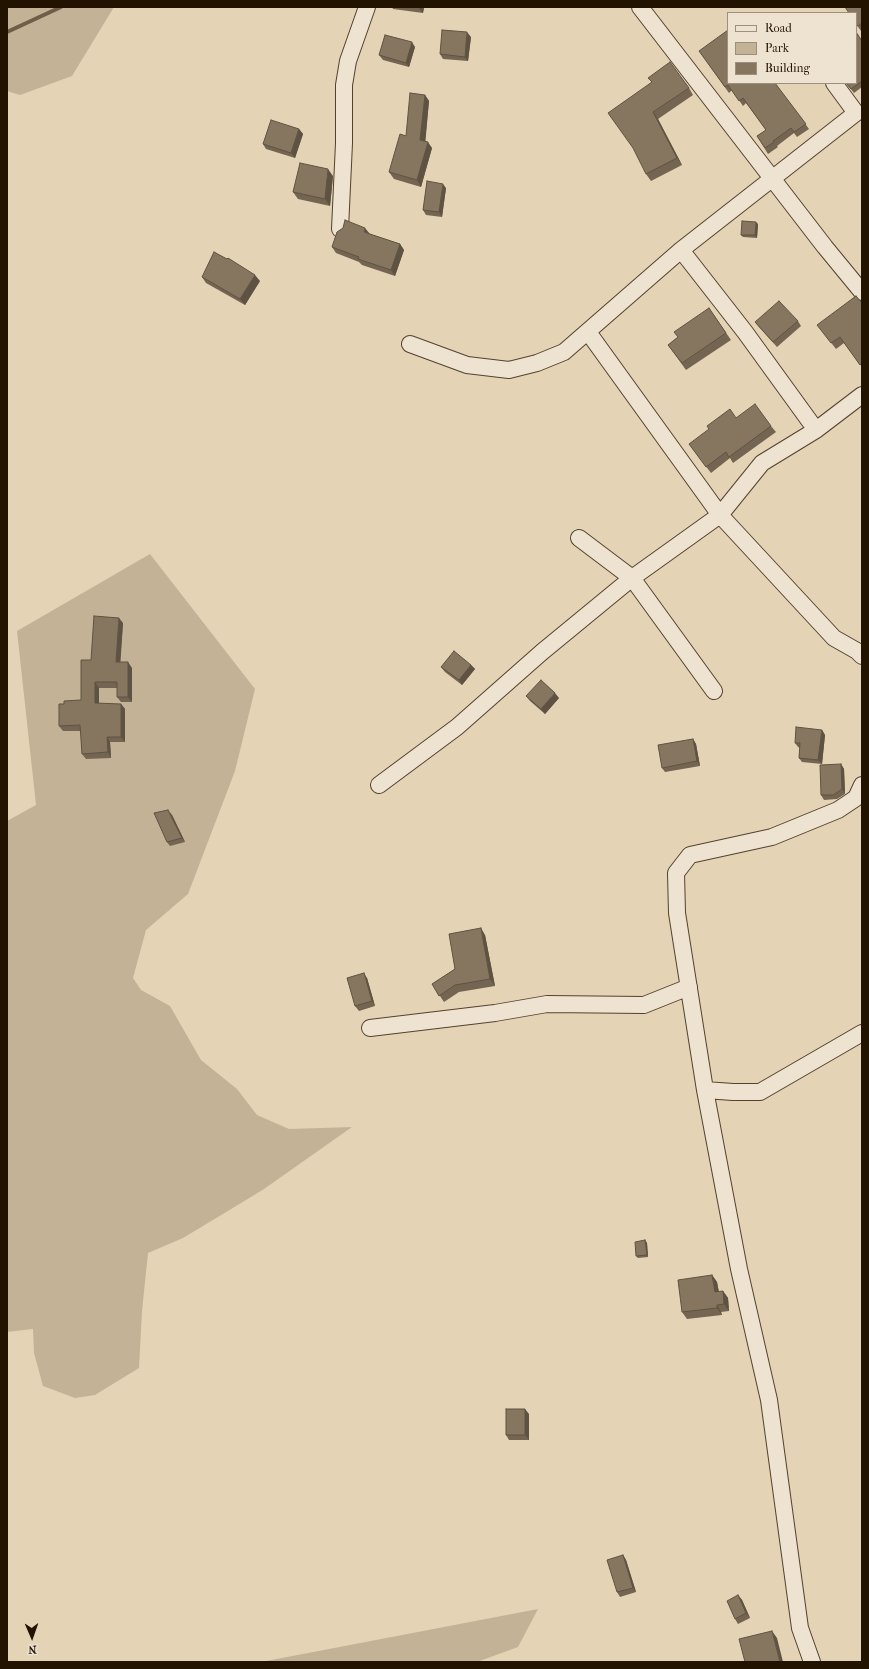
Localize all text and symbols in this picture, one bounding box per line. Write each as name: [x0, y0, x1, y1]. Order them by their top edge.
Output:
legend: [727, 12, 857, 84]
text: Road: [765, 21, 792, 35]
text: Park: [765, 41, 789, 55]
text: Building: [765, 61, 810, 75]
north arrow: [12, 1617, 52, 1657]
text: N: [28, 1643, 37, 1656]

